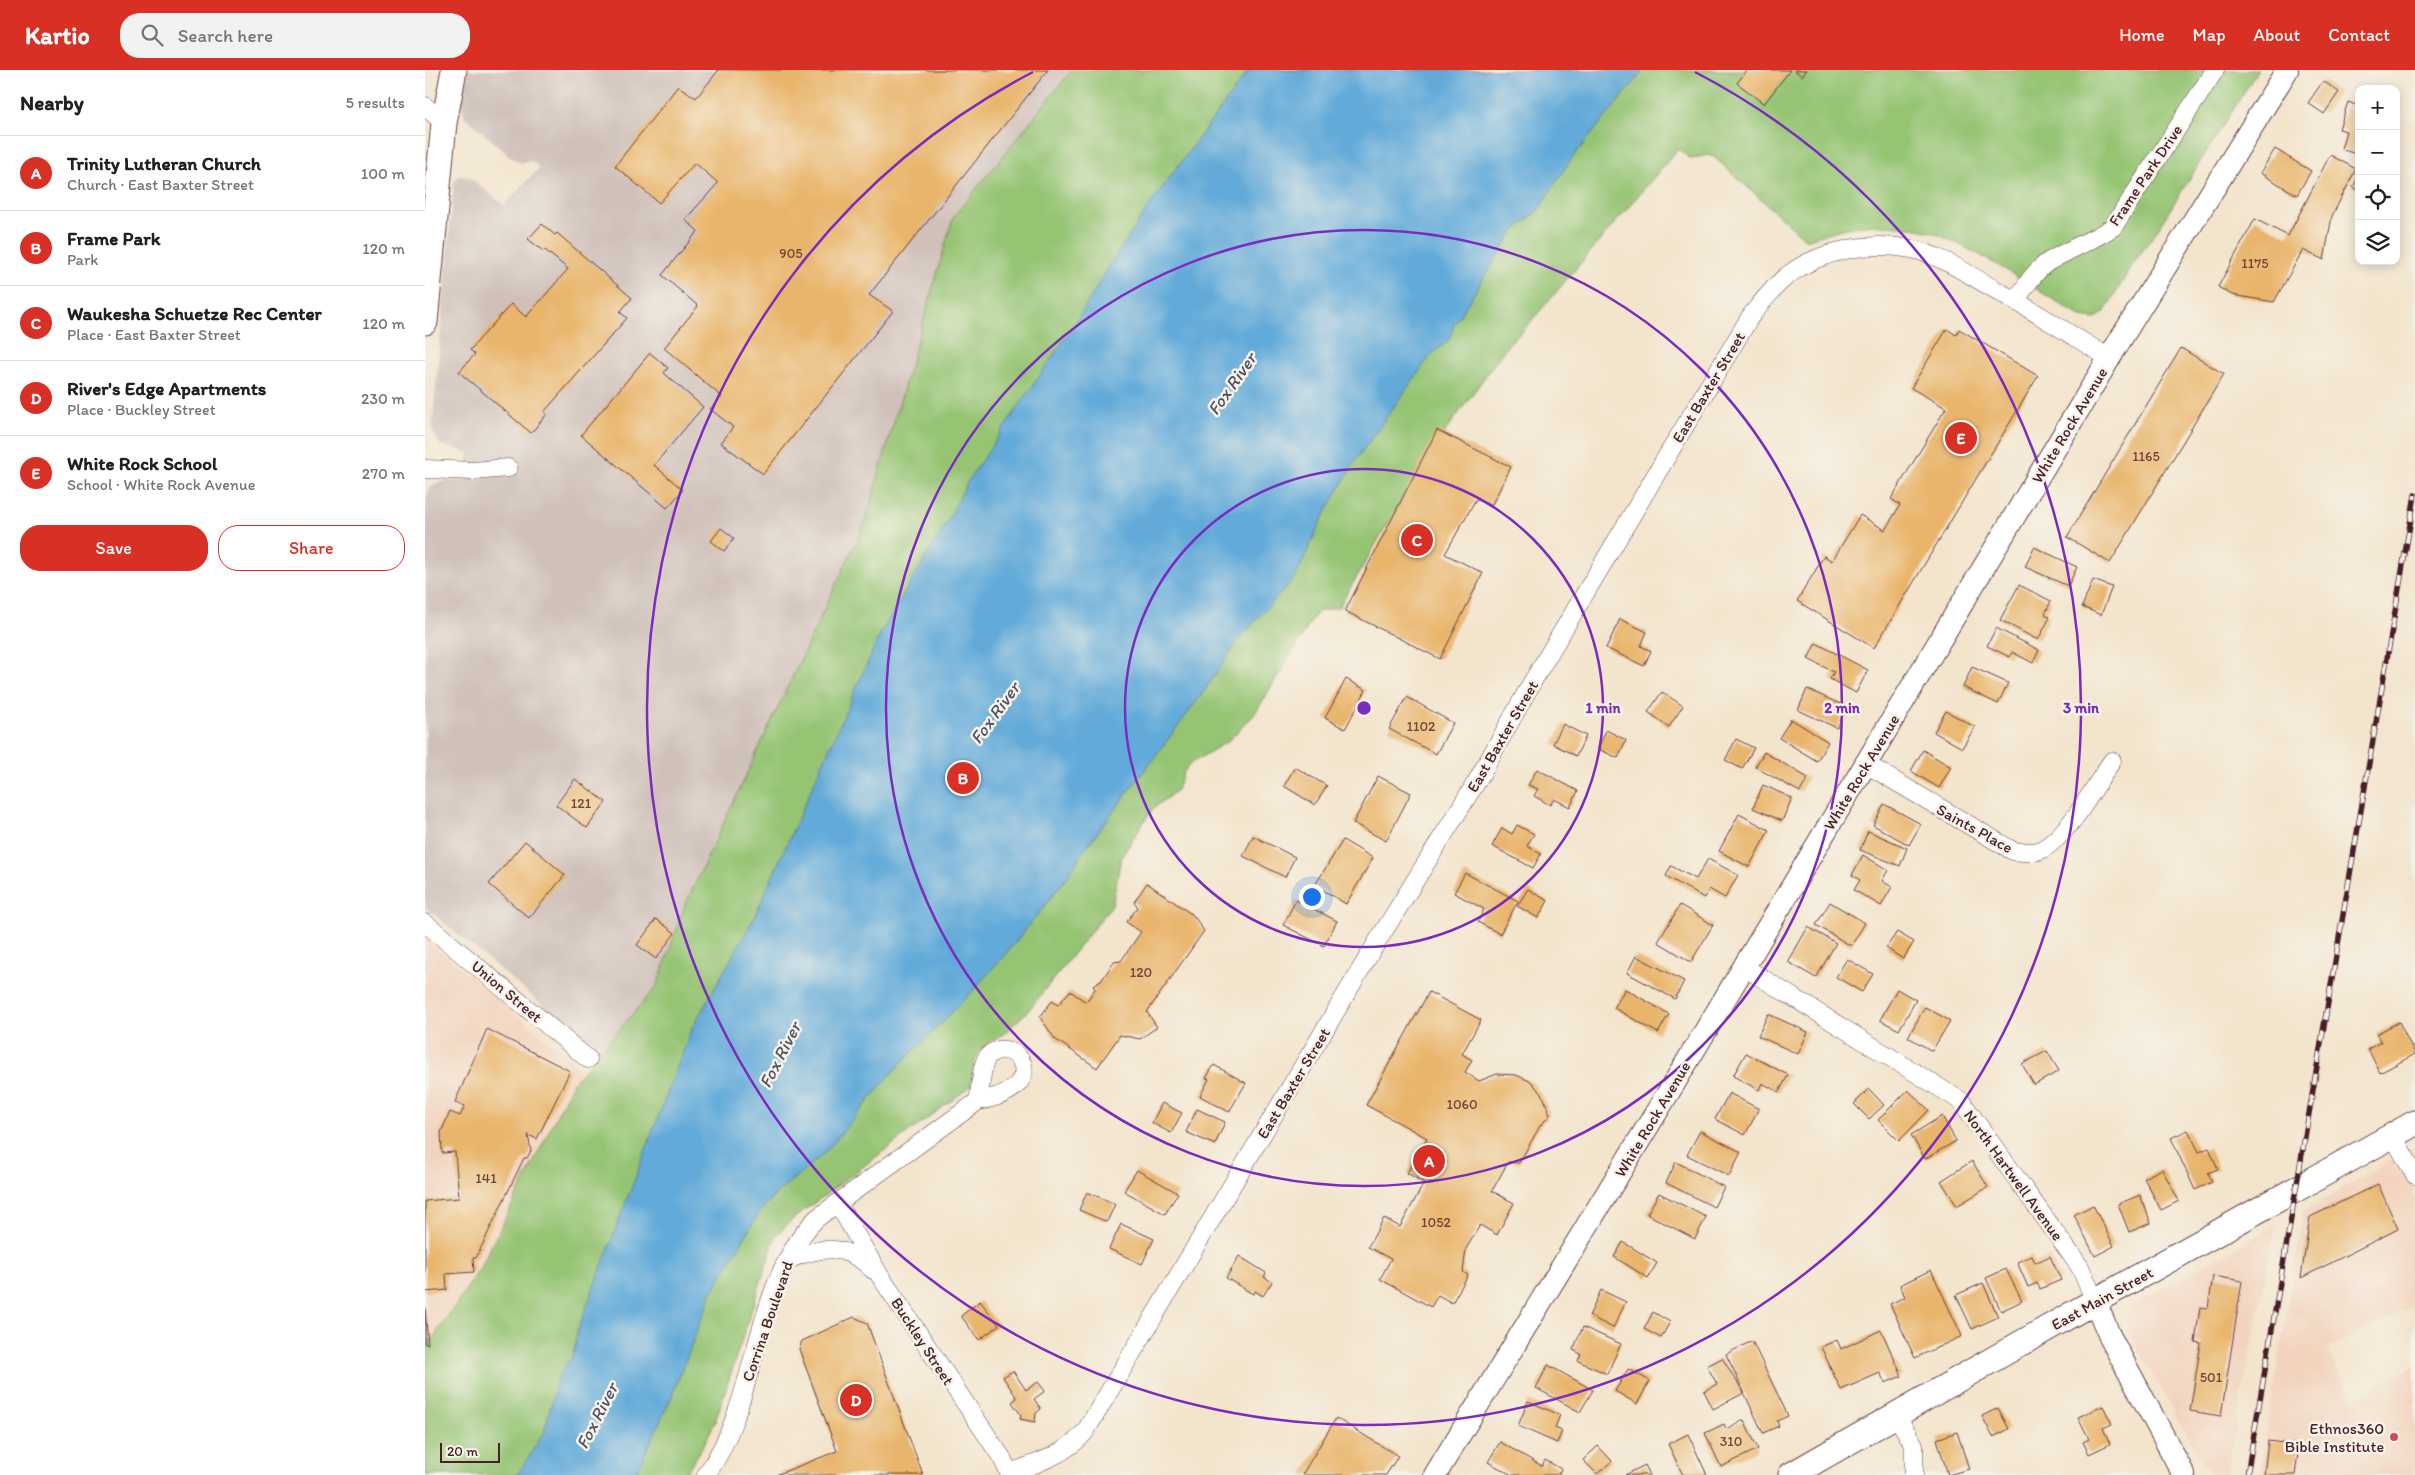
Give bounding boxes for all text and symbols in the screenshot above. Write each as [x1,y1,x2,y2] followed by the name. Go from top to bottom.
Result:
[120,13,470,58] search box
[25,21,90,50] text: Kartio
[138,21,166,49] icon: search
[178,24,273,47] text: Search here
[2119,24,2165,46] text: Home
[2193,24,2226,46] text: Map
[2254,24,2300,46] text: About
[2328,24,2390,46] text: Contact
[2355,85,2400,265] map controls
[2355,85,2400,130] button: +
[20,90,84,115] text: Nearby
[345,93,405,112] text: 5 results
[2104,121,2186,230] street label: Frame Park Drive
[2355,130,2400,175] button: −
[67,152,261,175] text: Trinity Lutheran Church
[31,164,41,183] text: A
[361,164,405,183] text: 100 m
[67,175,254,194] text: Church · East Baxter Street
[2355,175,2400,220] button: locate
[2355,220,2400,265] button: layers
[67,227,161,250] text: Frame Park
[31,239,41,258] text: B
[362,239,405,258] text: 120 m
[779,245,803,262] house number: 905
[67,250,98,269] text: Park
[2241,255,2269,272] house number: 1175
[67,302,322,325] text: Waukesha Schuetze Rec Center
[31,314,41,333] text: C
[362,314,405,333] text: 120 m
[67,325,241,344] text: Place · East Baxter Street
[1668,328,1749,446] street label: East Baxter Street
[1203,347,1262,419] water label: Fox River
[2027,364,2112,487] street label: White Rock Avenue
[67,377,266,400] text: River's Edge Apartments
[31,389,41,408] text: D
[361,389,405,408] text: 230 m
[67,400,216,419] text: Place · Buckley Street
[1945,419,1977,457] pin: E
[2132,448,2160,465] house number: 1165
[67,452,217,475] text: White Rock School
[32,464,40,483] text: E
[362,464,405,483] text: 270 m
[67,475,255,494] text: School · White Rock Avenue
[1401,521,1433,559] pin: C
[20,525,208,571] button: Save
[218,525,405,571] button: Share
[965,676,1026,748] water label: Fox River
[1463,677,1542,796] street label: East Baxter Street
[1355,699,1373,717] centre of rings
[1586,699,1621,717] text: 1 min
[1824,699,1861,717] text: 2 min
[2063,699,2100,717] text: 3 min
[1819,711,1904,834] street label: White Rock Avenue
[1407,718,1436,735] house number: 1102
[947,759,979,797] pin: B
[571,795,592,812] house number: 121
[1933,800,2016,857] street label: Saints Place
[1299,884,1325,910] your location
[467,956,546,1027] street label: Union Street
[1130,964,1152,981] house number: 120
[754,1017,807,1092] water label: Fox River
[1253,1024,1334,1142] street label: East Baxter Street
[1610,1058,1695,1181] street label: White Rock Avenue
[1446,1096,1478,1113] house number: 1060
[1960,1106,2068,1245] street label: North Hartwell Avenue
[1413,1142,1445,1180] pin: A
[475,1170,497,1187] house number: 141
[1421,1214,1452,1231] house number: 1052
[738,1258,797,1384] street label: Corrina Boulevard
[2048,1263,2156,1334] street label: East Main Street
[887,1294,958,1389] street label: Buckley Street
[2200,1369,2223,1386] house number: 501
[571,1378,624,1453] water label: Fox River
[840,1381,872,1419] pin: D
[2285,1419,2384,1456] place label: Ethnos360 Bible Institute
[2388,1431,2400,1443] marker: Ethnos360 Bible Institute
[1720,1433,1742,1450] house number: 310
[440,1440,500,1463] scale bar
[447,1443,478,1460] text: 20 m

